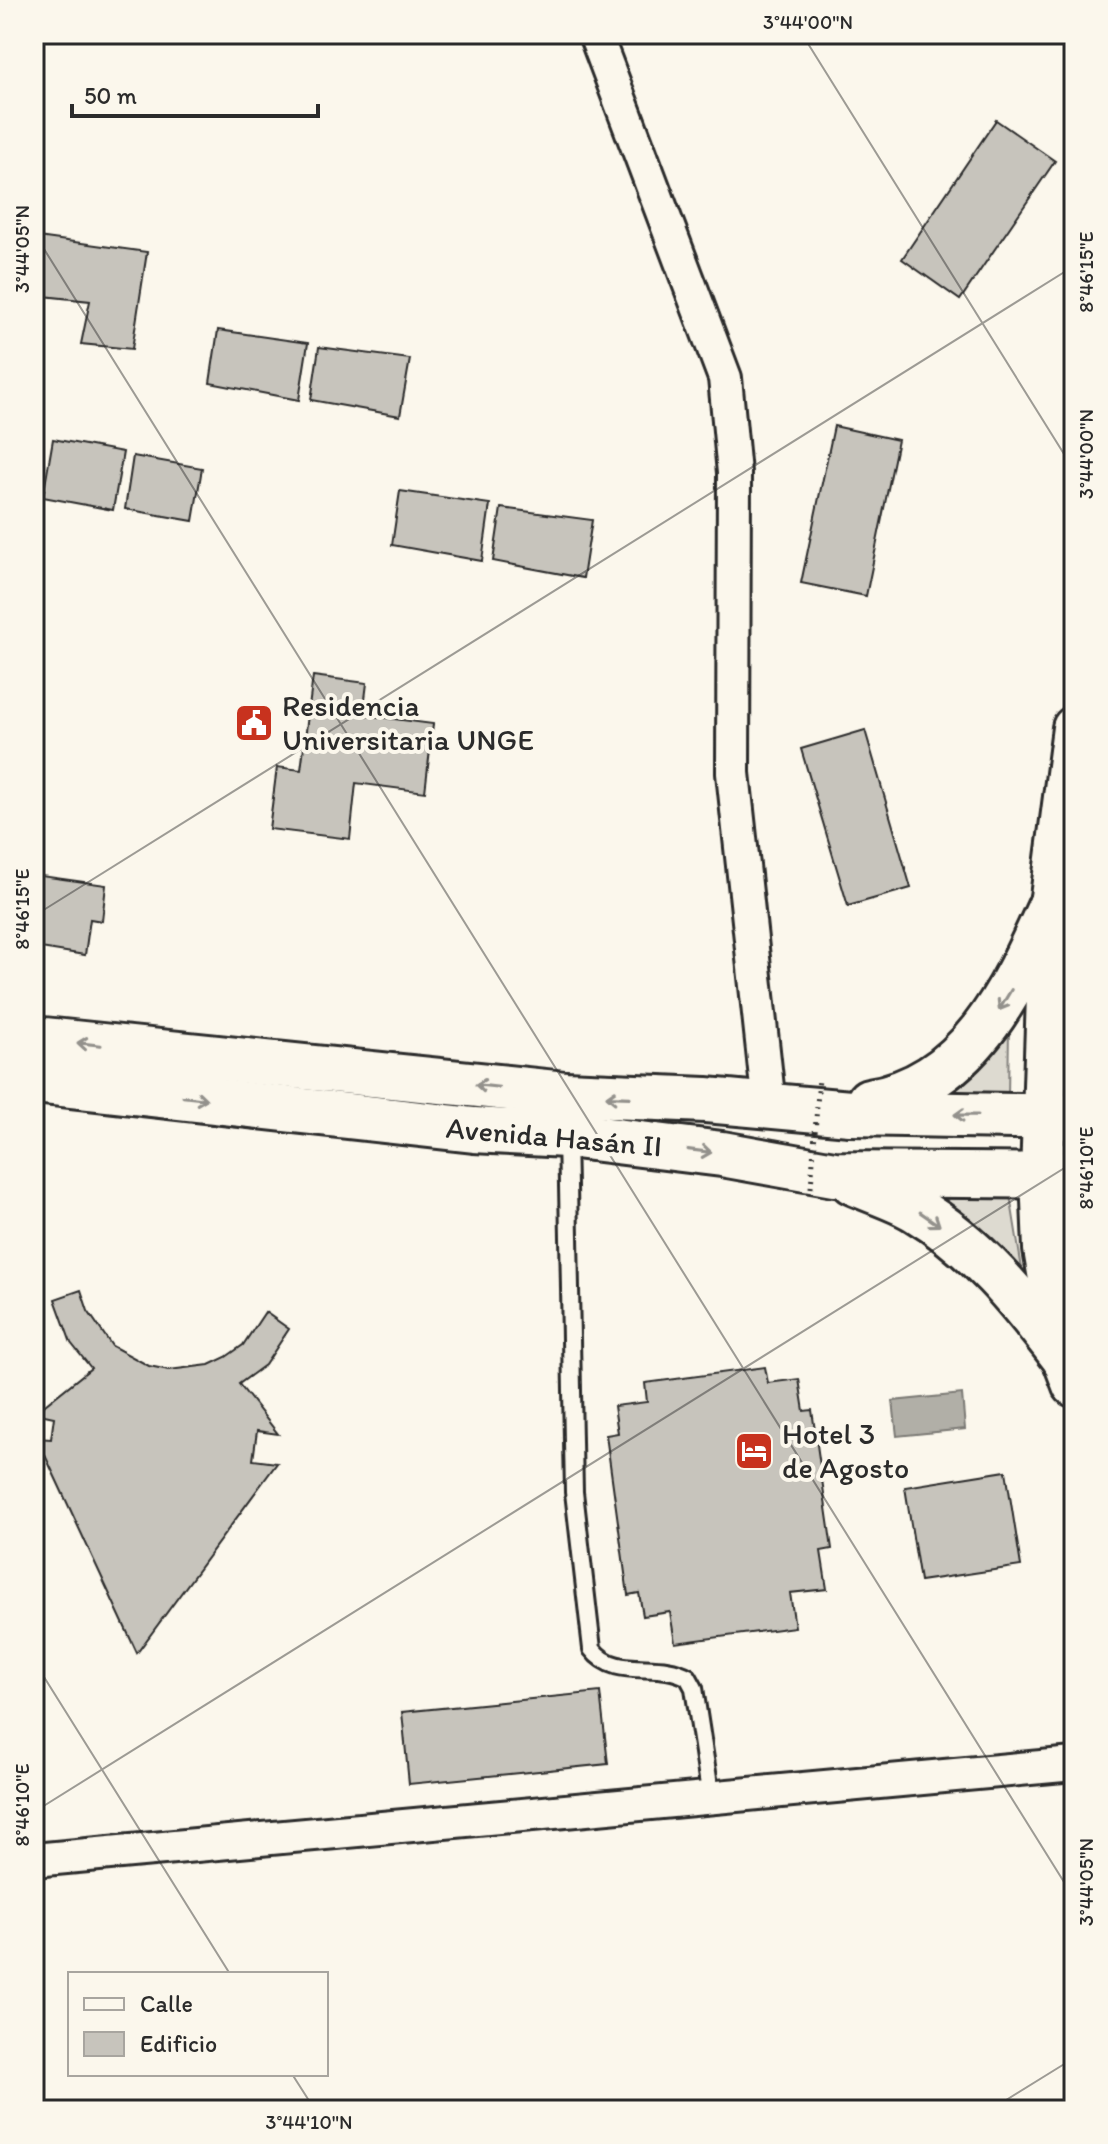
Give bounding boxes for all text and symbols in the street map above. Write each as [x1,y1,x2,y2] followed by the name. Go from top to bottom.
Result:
[763,10,853,34] text: 3°44'00"N
[72,68,318,118] scale bar
[84,81,137,110] text: 50 m
[10,205,34,293] text: 3°44'05"N
[1074,231,1098,313] text: 8°46'15"E
[1074,409,1098,499] text: 3°44'00"N
[282,687,534,758] place label: Residencia Universitaria UNGE
[233,702,275,744] public building icon: Residencia Universitaria UNGE
[10,868,34,950] text: 8°46'15"E
[996,988,1012,1011] one-way arrow
[76,1037,103,1052] one-way arrow
[474,1078,501,1093] one-way arrow
[605,1089,632,1104] one-way arrow
[181,1091,208,1106] one-way arrow
[953,1108,980,1123] one-way arrow
[445,1109,663,1164] street label: Avenida Hasán II
[1074,1126,1098,1210] text: 8°46'10"E
[687,1144,712,1159] one-way arrow
[918,1211,940,1227] one-way arrow
[782,1415,909,1486] place label: Hotel 3 de Agosto
[733,1430,775,1472] hotel icon: Hotel 3 de Agosto
[10,1763,34,1847] text: 8°46'10"E
[1074,1838,1098,1926] text: 3°44'05"N
[68,1972,328,2076] legend
[140,1989,193,2018] text: Calle
[140,2029,217,2058] text: Edificio
[266,2110,352,2134] text: 3°44'10"N

